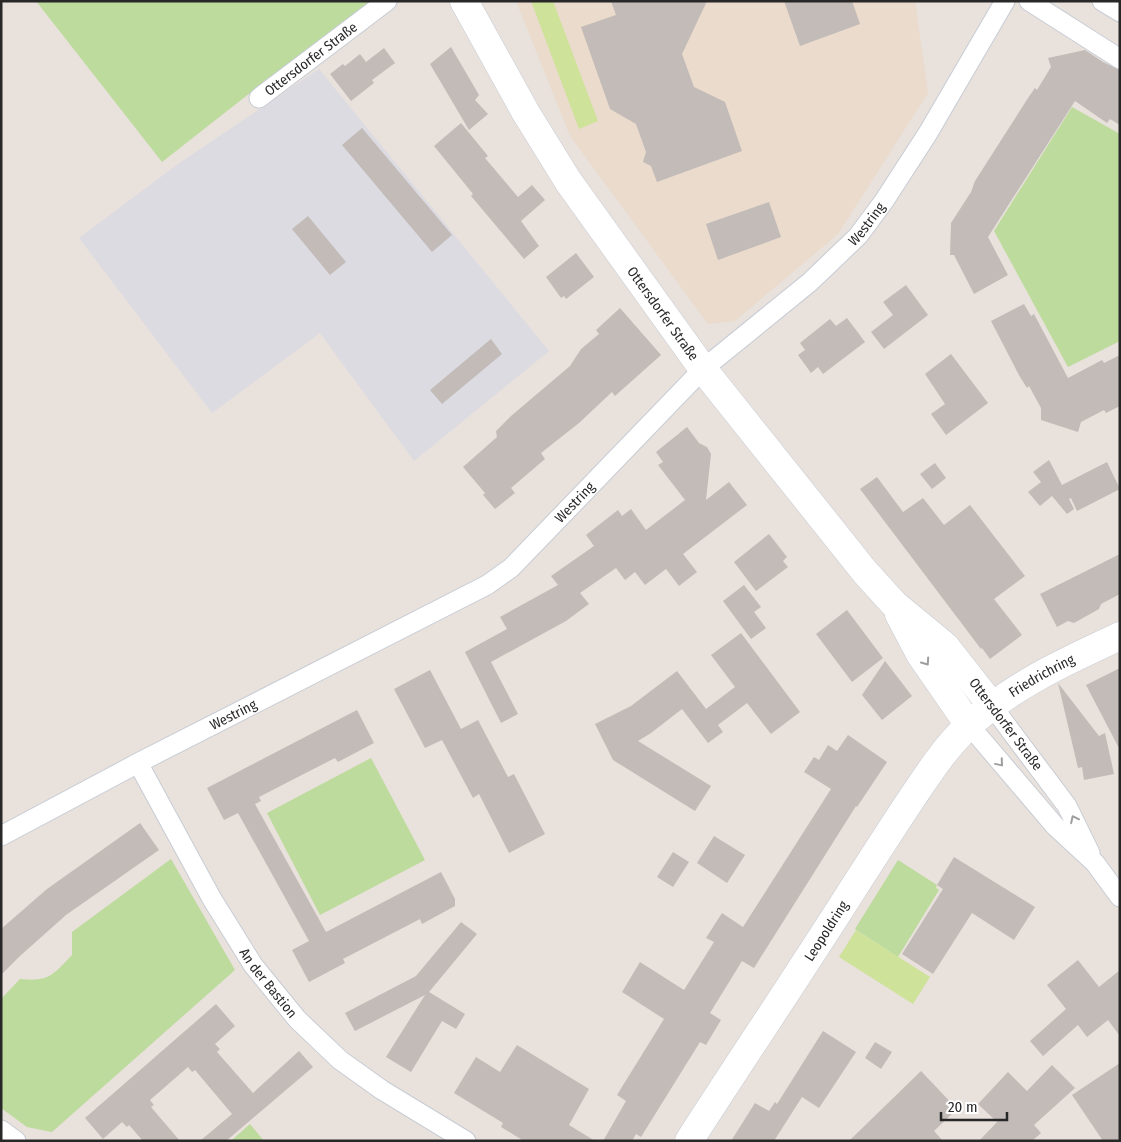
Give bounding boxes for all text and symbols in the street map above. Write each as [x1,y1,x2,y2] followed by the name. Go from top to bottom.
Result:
[261,19,361,100] street label: Ottersdorfer Straße
[845,199,889,250] street label: Westring
[623,263,702,364] street label: Ottersdorfer Straße
[551,478,599,526] street label: Westring
[1006,651,1078,701] street label: Friedrichring
[920,656,929,665] one-way arrow
[965,675,1046,774] street label: Ottersdorfer Straße
[207,696,260,734] street label: Westring
[994,757,1003,766] one-way arrow
[1069,815,1080,824] one-way arrow
[801,897,853,964] street label: Leopoldring
[236,945,301,1021] street label: An der Bastion
[941,1090,1007,1122] scale bar
[948,1098,978,1116] text: 20 m

